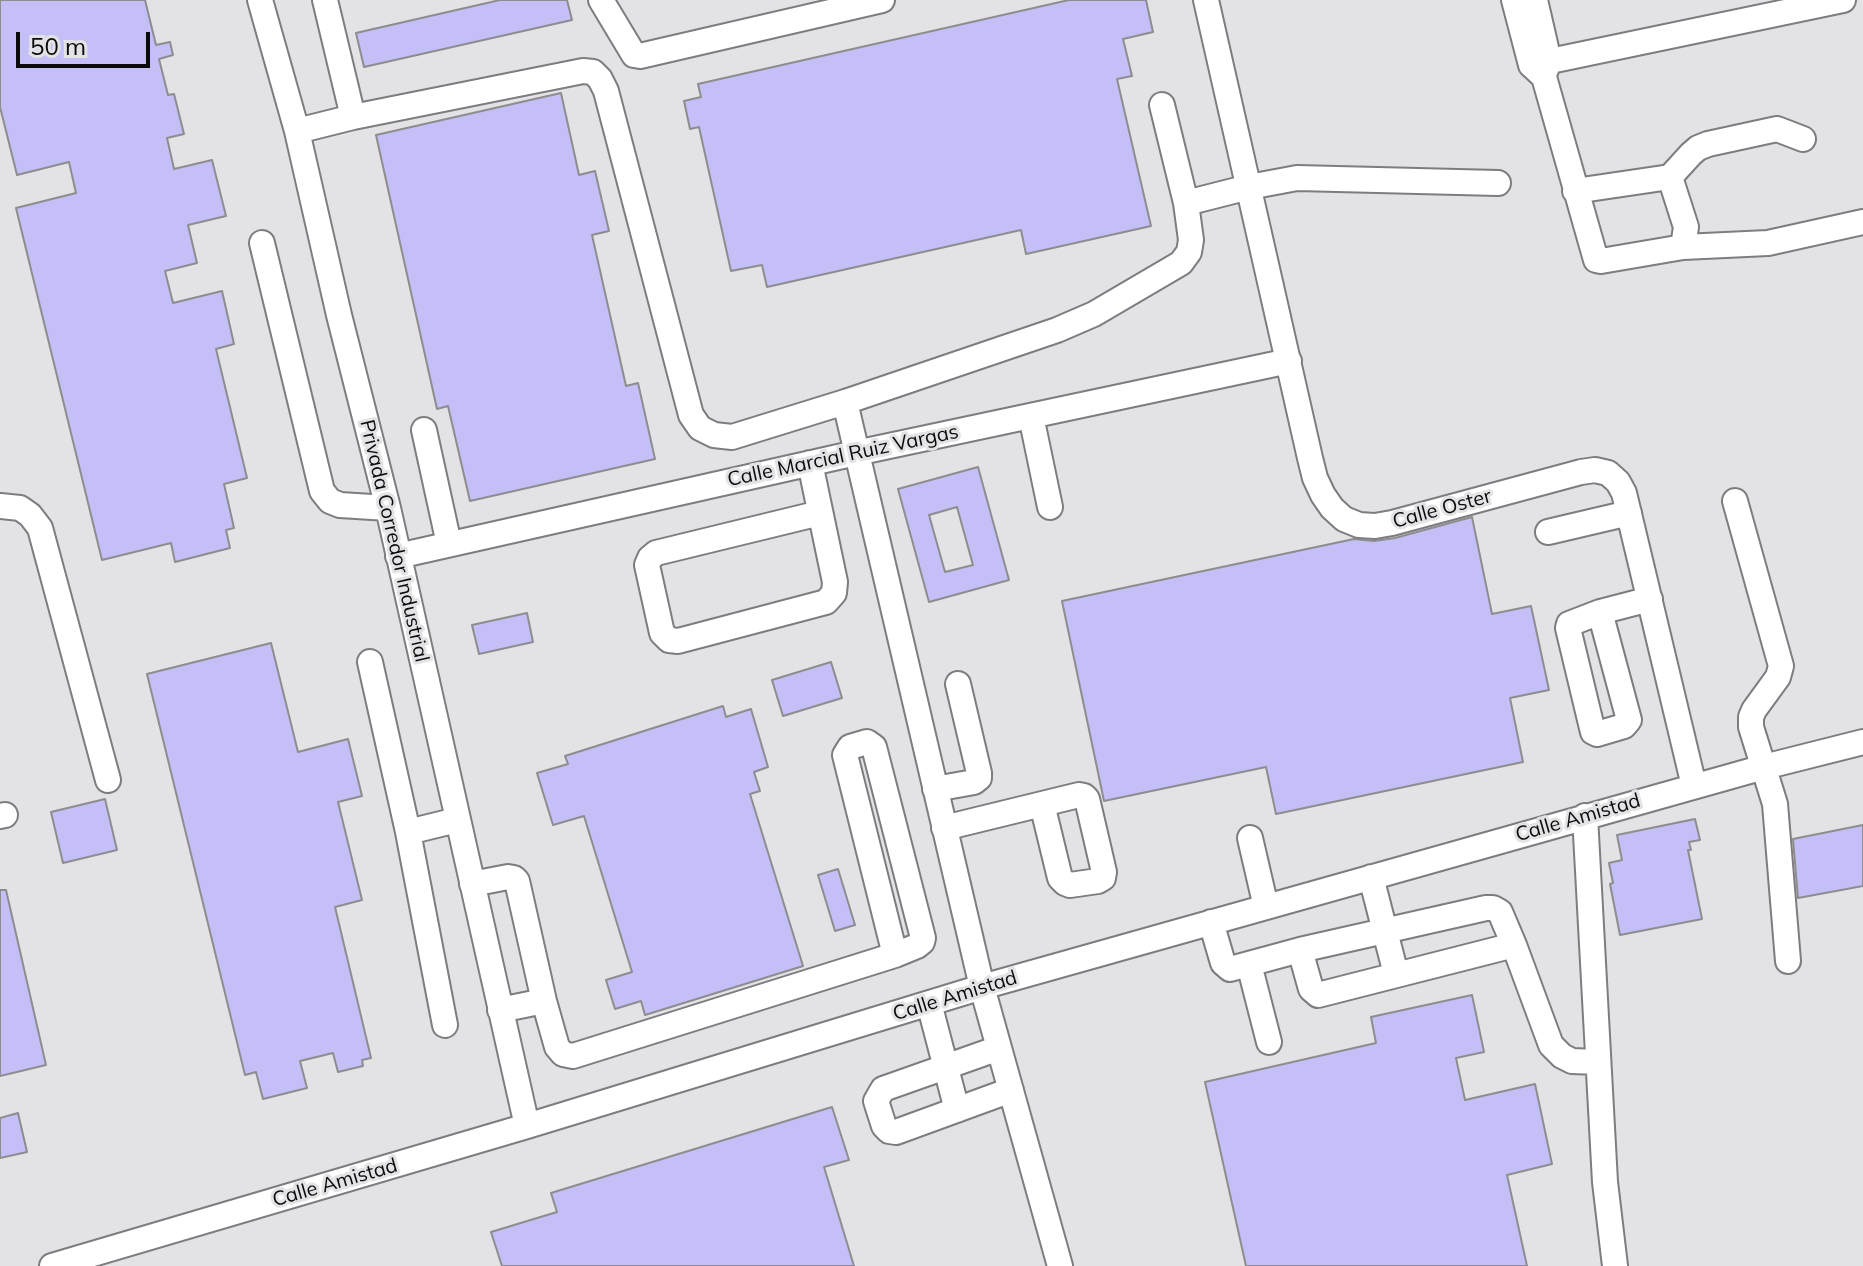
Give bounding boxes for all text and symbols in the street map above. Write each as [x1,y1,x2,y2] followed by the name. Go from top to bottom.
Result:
[20,16,154,66] scale bar
[30,31,86,61] text: 50 m
[354,417,434,665] street label: Privada Corredor Industrial
[725,420,961,492] street label: Calle Marcial Ruiz Vargas
[1390,484,1494,534] street label: Calle Oster
[1513,789,1643,847] street label: Calle Amistad
[890,966,1020,1026] street label: Calle Amistad
[270,1154,400,1212] street label: Calle Amistad

